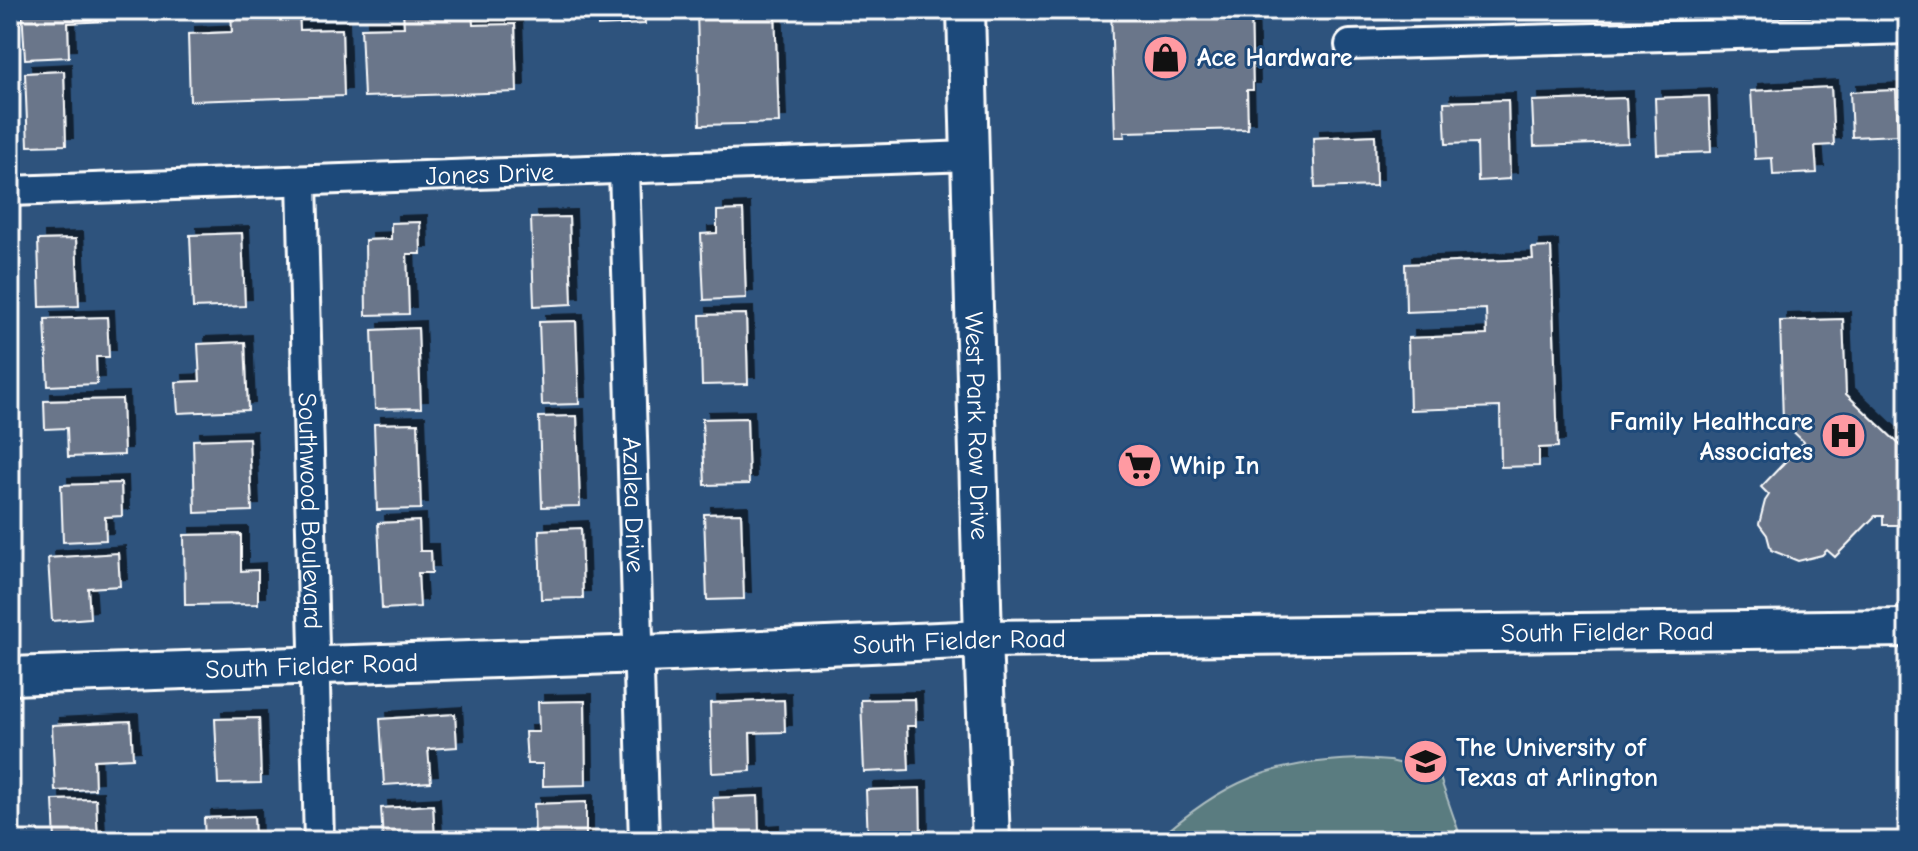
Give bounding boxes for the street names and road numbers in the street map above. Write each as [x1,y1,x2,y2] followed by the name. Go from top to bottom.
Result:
[425,157,555,192] street label: Jones Drive
[958,311,994,540] street label: West Park Row Drive
[291,392,328,630] street label: Southwood Boulevard
[616,436,650,573] street label: Azalea Drive
[1501,616,1714,649] street label: South Fielder Road
[852,624,1066,661] street label: South Fielder Road
[205,648,419,685] street label: South Fielder Road

